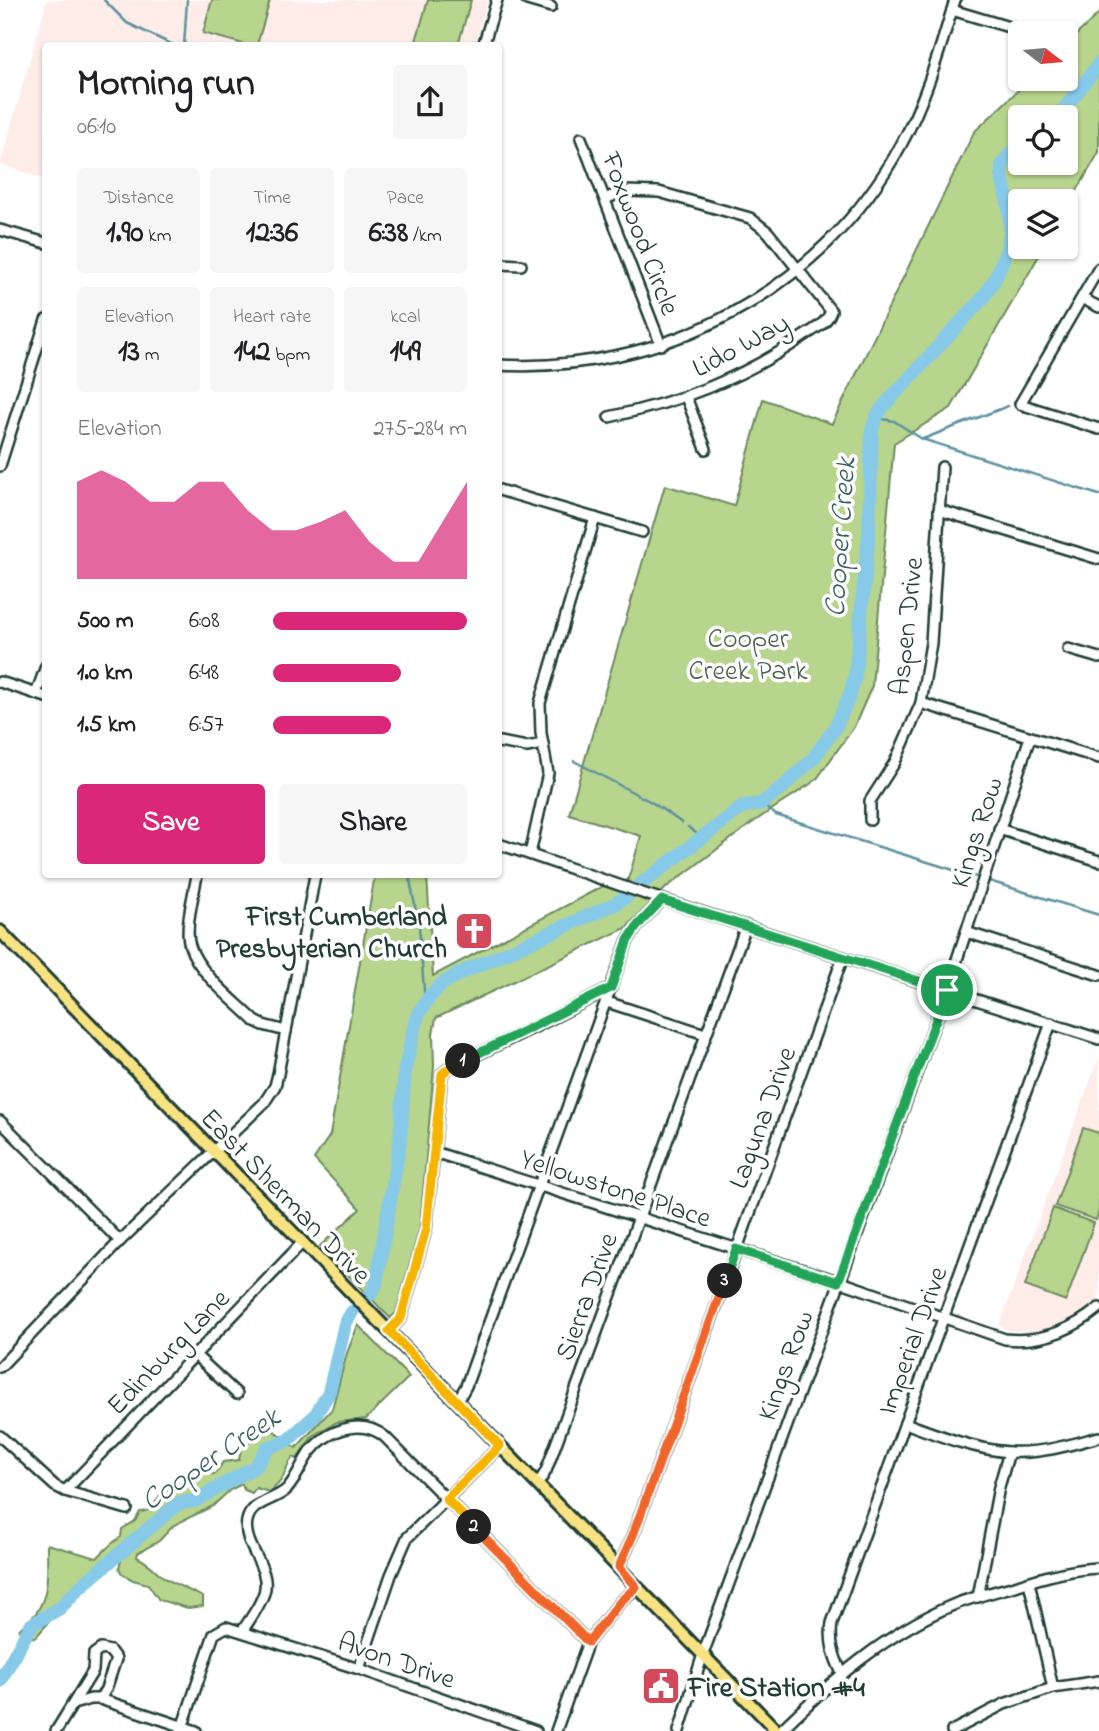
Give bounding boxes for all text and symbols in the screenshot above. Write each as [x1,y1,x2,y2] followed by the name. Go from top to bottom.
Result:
[1008,21,1078,91] north arrow
[1008,21,1078,259] map controls
[77,57,255,113] text: Morning run
[393,65,467,139] button: share
[1008,105,1078,175] button: locate
[77,111,116,144] text: 06:10
[589,146,689,322] street label: Foxwood Circle
[104,185,174,212] text: Distance
[253,185,291,212] text: Time
[387,185,424,212] text: Pace
[1008,189,1078,259] button: layers
[106,212,144,256] text: 1.90
[246,212,298,256] text: 12:36
[369,212,408,256] text: 6:38
[144,223,171,250] text: km
[408,223,442,250] text: /km
[104,304,174,331] text: Elevation
[233,304,311,331] text: Heart rate
[390,304,420,331] text: kcal
[686,304,798,390] street label: Lido Way
[118,331,140,375] text: 13
[234,331,270,375] text: 142
[390,331,421,375] text: 149
[140,342,159,369] text: m
[270,342,310,369] text: bpm
[77,413,162,446] text: Elevation
[373,413,467,446] text: 275–284 m
[814,454,870,619] water label: Cooper Creek
[881,555,936,697] street label: Aspen Drive
[77,605,134,638] text: 500 m
[189,605,220,638] text: 6:08
[688,620,808,693] park label: Cooper Creek Park
[77,657,133,690] text: 1.0 km
[189,657,219,690] text: 6:48
[77,709,136,742] text: 1.5 km
[189,709,224,742] text: 6:57
[941,772,1016,894] street label: Kings Row
[77,784,265,864] button: Save
[279,784,467,864] button: Share
[216,898,447,971] place label: First Cumberland Presbyterian Church
[453,910,495,952] church icon: First Cumberland Presbyterian Church
[917,960,977,1020] pin
[928,971,966,1009] icon: arrive
[720,1041,809,1195] street label: Laguna Drive
[446,1044,480,1078] pin: 1
[459,1047,466,1074] text: 1
[189,1100,380,1295] street label: East Sherman Drive
[514,1140,716,1241] street label: Yellowstone Place
[546,1227,631,1367] street label: Sierra Drive
[869,1261,960,1421] street label: Imperial Drive
[708,1264,742,1298] pin: 3
[721,1267,728,1294] text: 3
[98,1280,241,1426] street label: Edinburg Lane
[748,1305,826,1427] street label: Kings Row
[133,1396,292,1523] water label: Cooper Creek
[456,1510,491,1544] pin: 2
[469,1513,478,1540] text: 2
[332,1623,461,1702] street label: Avon Drive
[640,1665,682,1707] public building icon: Fire Station #4
[686,1669,865,1710] place label: Fire Station #4

